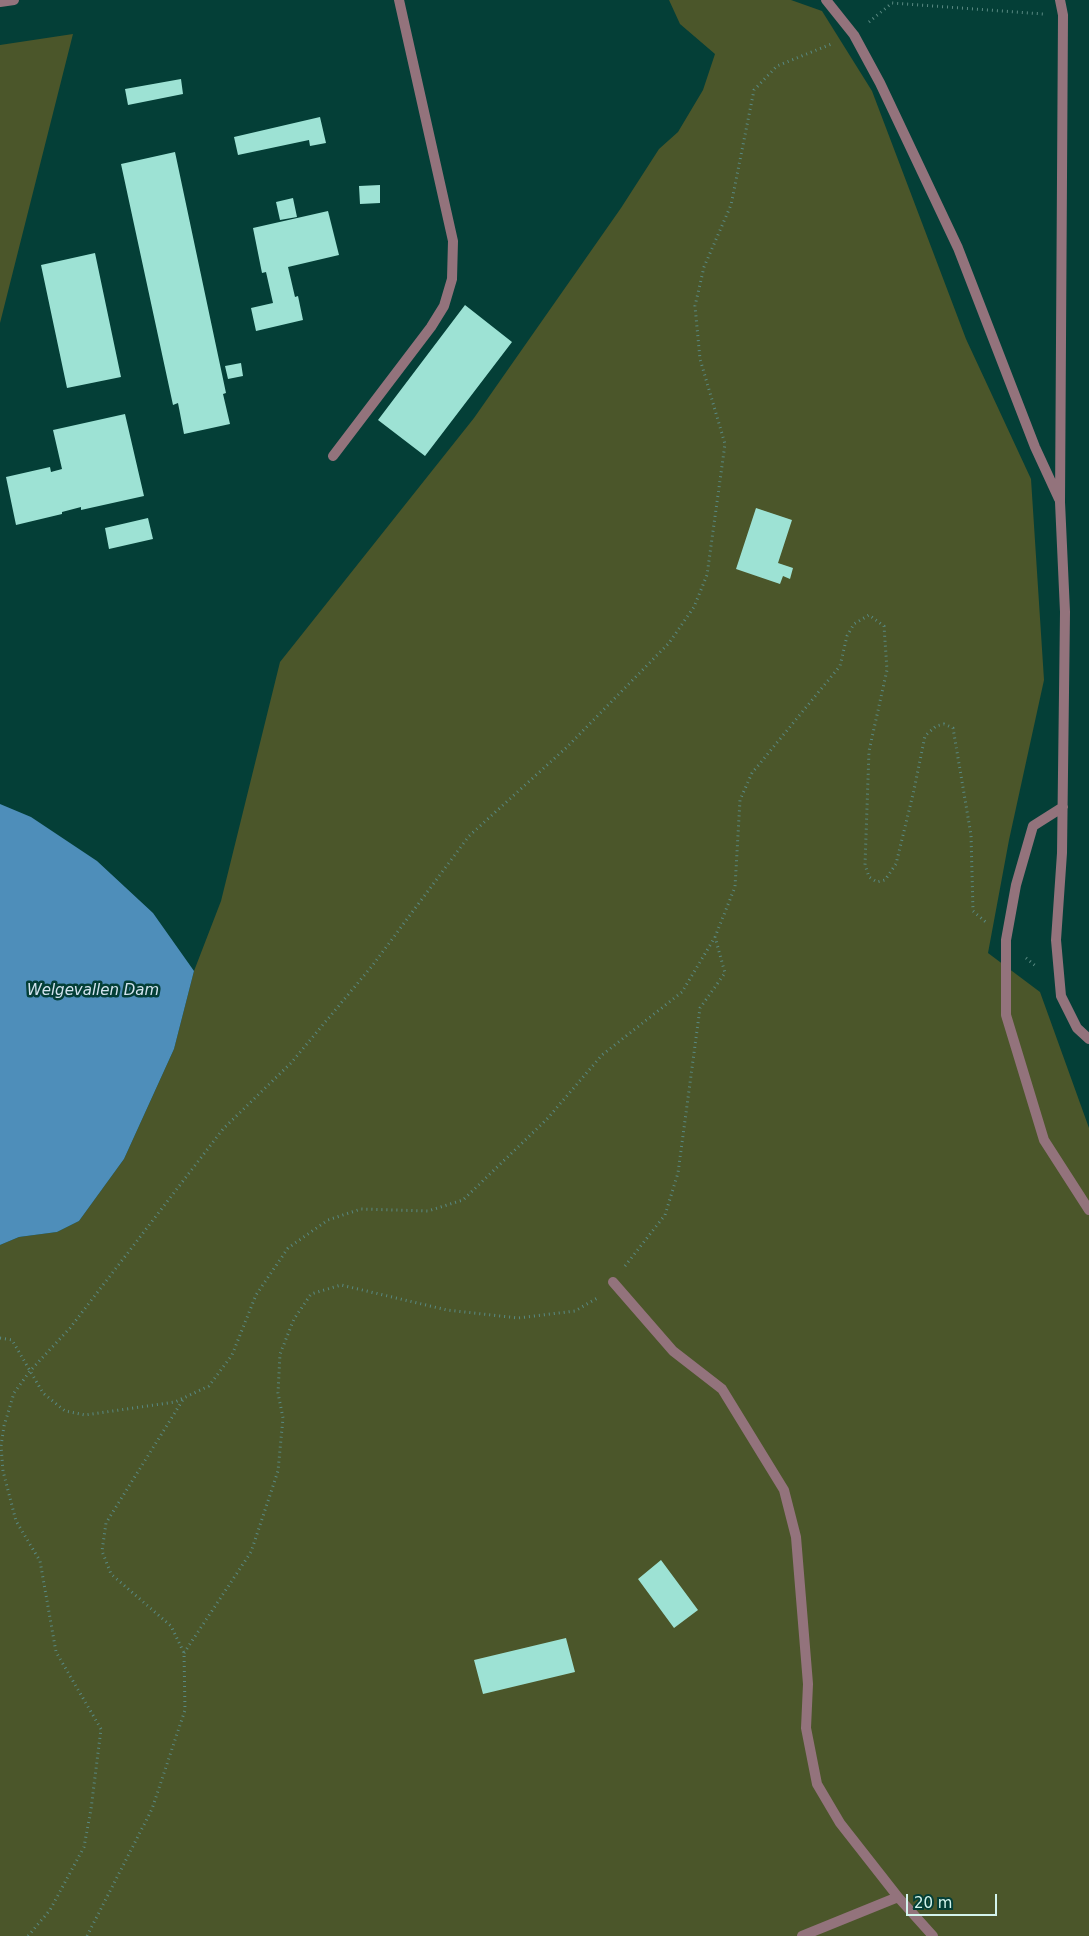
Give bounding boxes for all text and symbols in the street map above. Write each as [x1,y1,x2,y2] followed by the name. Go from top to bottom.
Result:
[27,982,159,1000] water label: Welgevallen Dam
[909,1884,1000,1916] scale bar
[914,1894,952,1912] text: 20 m

